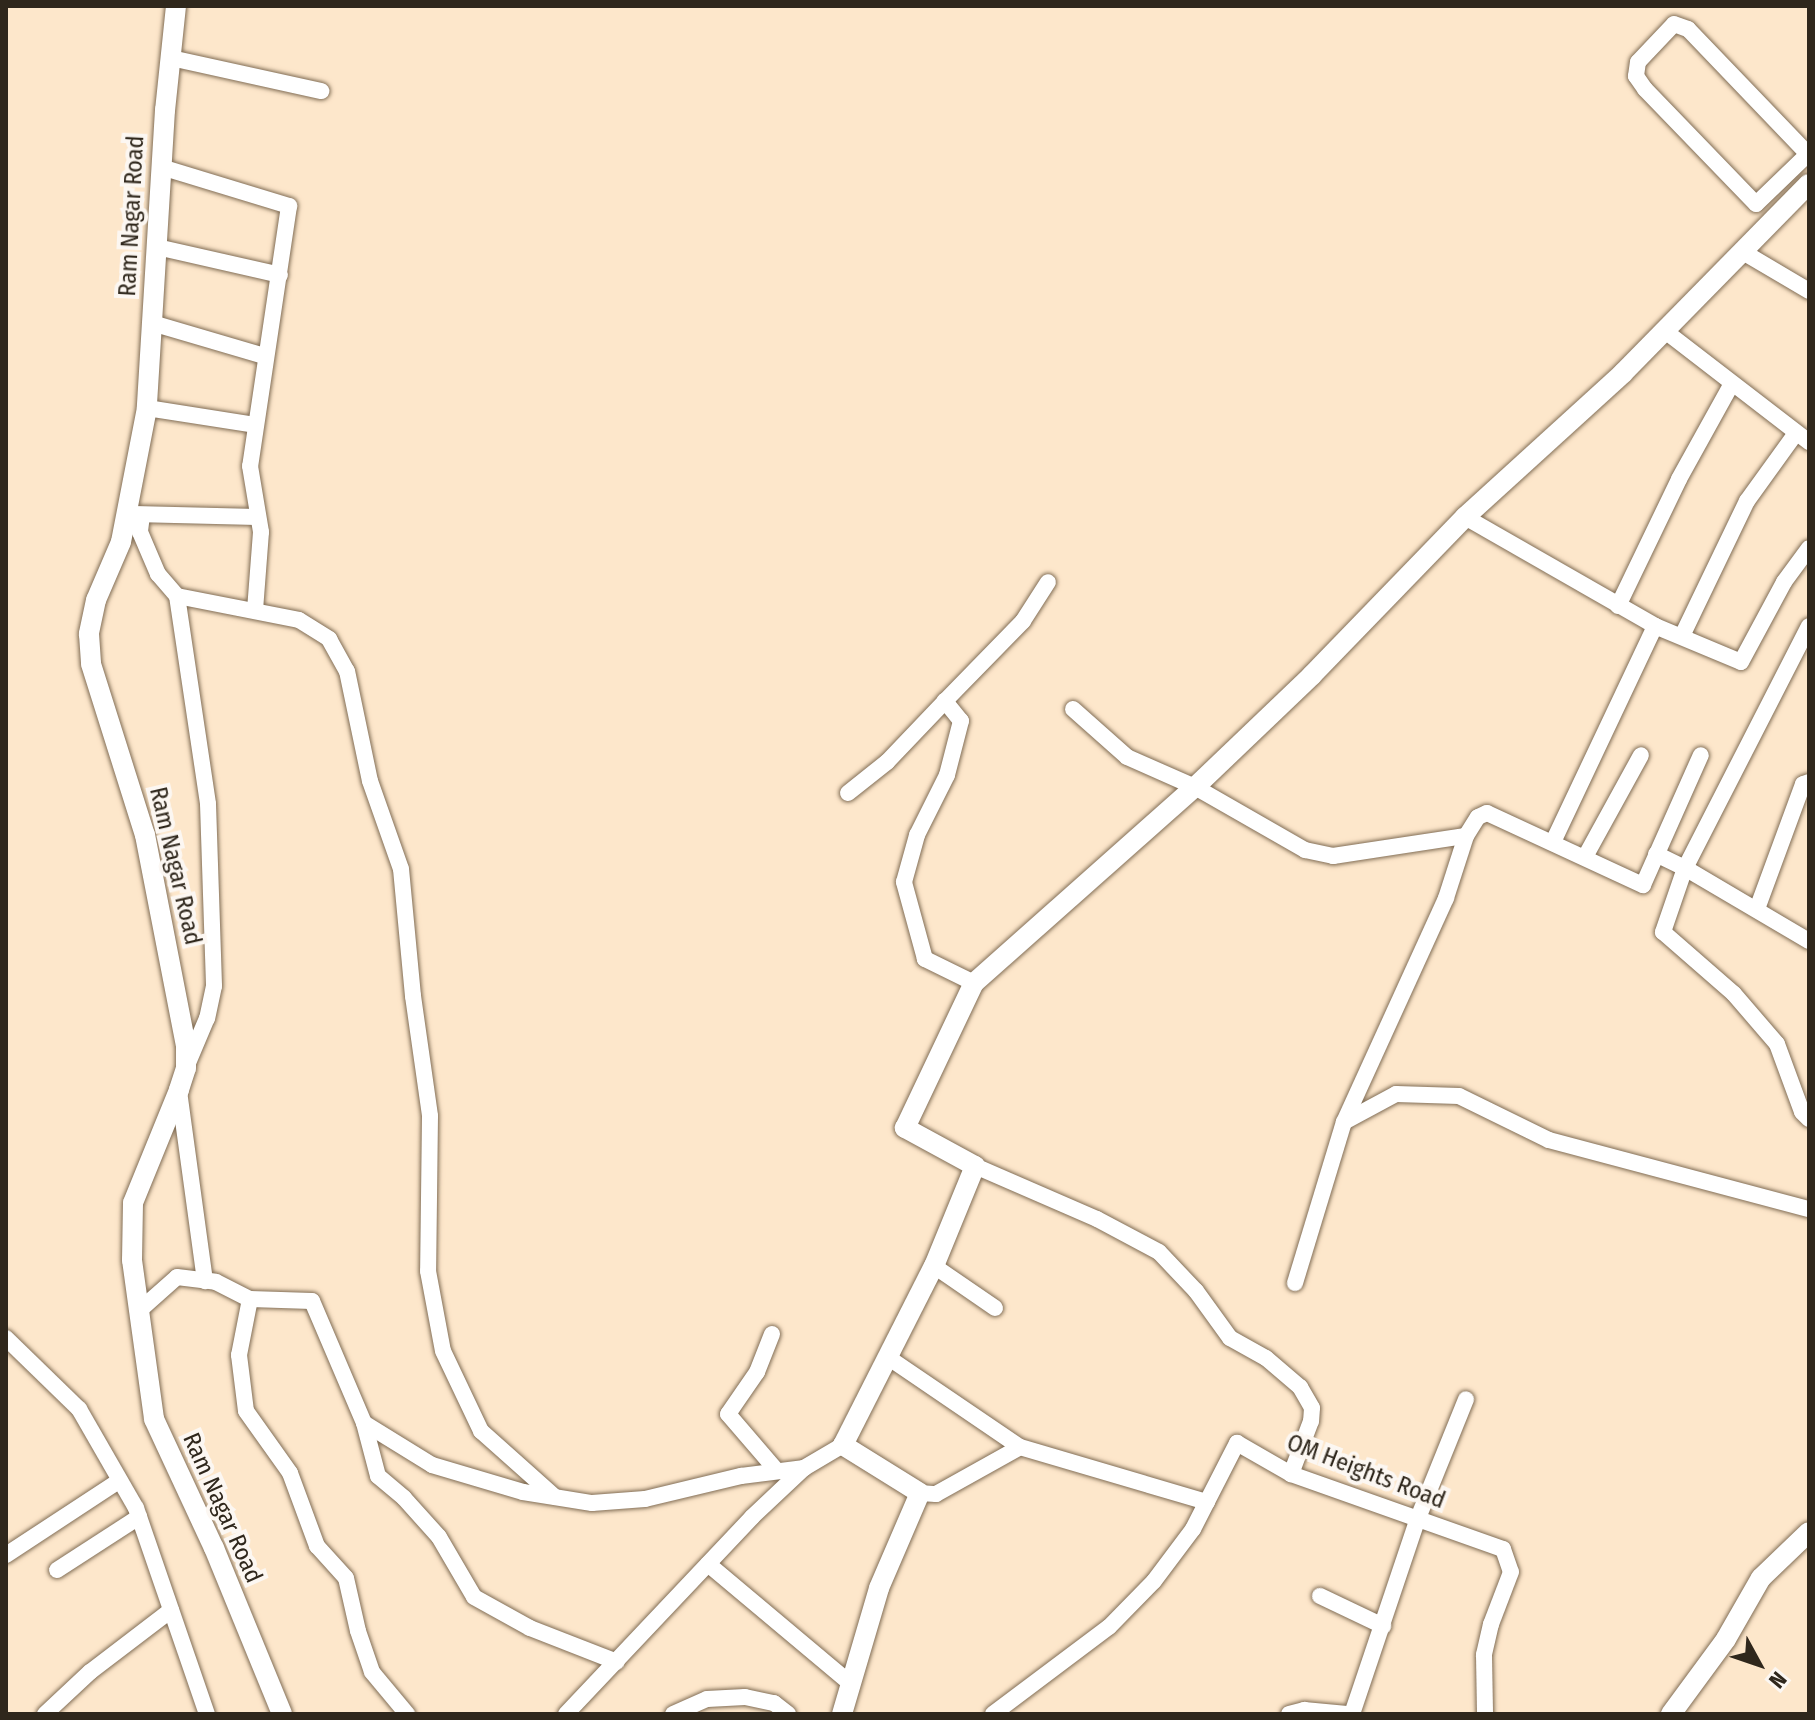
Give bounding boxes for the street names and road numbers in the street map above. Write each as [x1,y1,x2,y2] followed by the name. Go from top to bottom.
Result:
[113,135,151,297] street label: Ram Nagar Road
[143,784,207,948] street label: Ram Nagar Road
[176,1429,268,1587] street label: Ram Nagar Road
[1283,1429,1449,1515] street label: OM Heights Road

